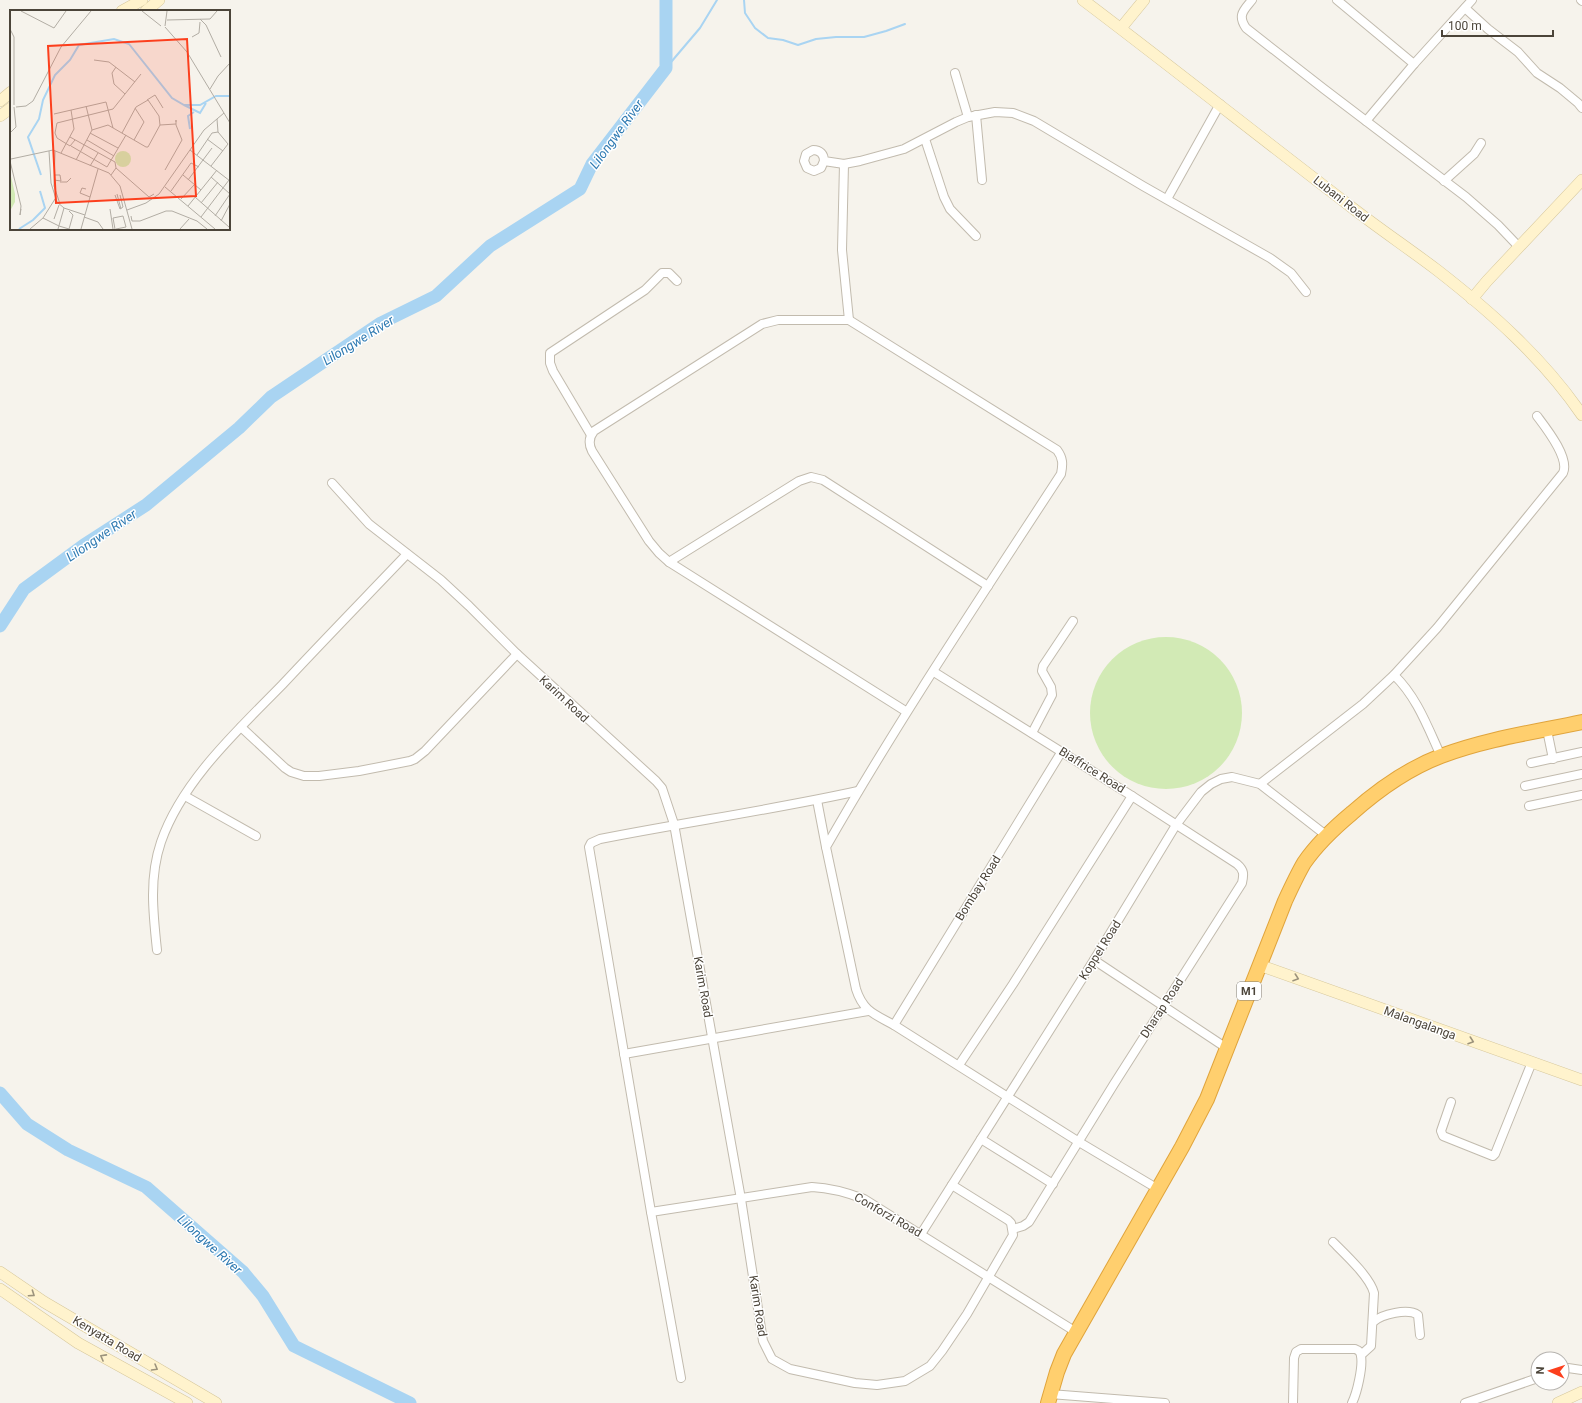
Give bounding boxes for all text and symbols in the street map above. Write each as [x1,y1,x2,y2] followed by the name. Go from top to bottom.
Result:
[10,10,230,230] inset map
[1442,12,1553,38] scale bar
[1448,19,1482,33] text: 100 m
[586,96,647,172] water label: Lilongwe River
[1311,173,1371,225] street label: Lubani Road
[320,312,397,368] water label: Lilongwe River
[63,506,140,564] water label: Lilongwe River
[537,673,591,725] street label: Karim Road
[1056,744,1128,796] street label: Biaffrice Road
[952,853,1004,923] street label: Bombay Road
[1076,918,1124,982] street label: Koppel Road
[691,955,715,1019] street label: Karim Road
[1292,973,1299,982] one-way arrow
[1137,975,1187,1041] street label: Dharap Road
[1237,982,1261,1000] road number: M1
[1382,1003,1458,1043] street label: Malangalanga
[1467,1036,1474,1044] one-way arrow
[852,1190,924,1240] street label: Conforzi Road
[174,1212,245,1278] water label: Lilongwe River
[746,1274,770,1338] street label: Karim Road
[28,1289,35,1297] one-way arrow
[70,1313,144,1365] street label: Kenyatta Road
[1530,1351,1570,1391] north arrow
[100,1355,107,1362] one-way arrow
[151,1364,158,1371] one-way arrow
[1534,1366,1547,1375] text: N

